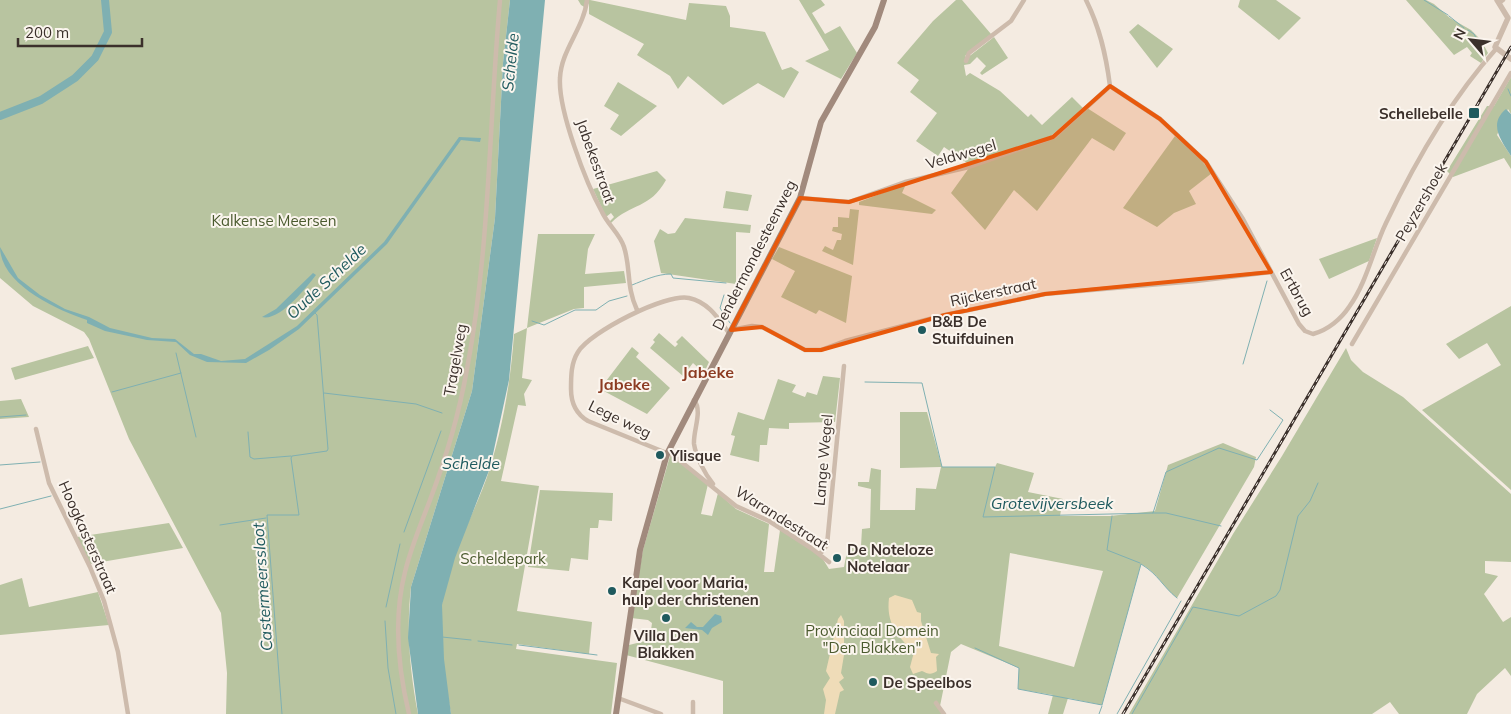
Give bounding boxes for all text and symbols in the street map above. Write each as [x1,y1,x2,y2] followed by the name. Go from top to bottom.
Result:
[18,15,141,47] scale bar
[1446,15,1496,65] north arrow
[25,23,69,42] text: 200 m
[1449,25,1470,43] text: N
[497,32,523,92] water label: Schelde
[1379,104,1463,123] place label: Schellebelle
[1467,106,1481,120] marker: Schellebelle
[572,116,620,206] street label: Jabekestraat
[924,135,998,173] street label: Veldwegel
[1391,159,1451,245] street label: Peyzershoek
[708,177,800,333] street label: Dendermondesteenweg
[211,211,337,230] park label: Kalkense Meersen
[282,239,370,323] water label: Oude Schelde
[1276,265,1318,319] street label: Ertbrug
[948,274,1038,310] street label: Rijckerstraat
[932,312,1014,348] place label: B&B De Stuifduinen
[439,322,471,398] street label: Tragelweg
[916,324,928,336] marker: B&B De Stuifduinen
[682,362,734,382] district label: Jabeke
[598,374,650,394] district label: Jabeke
[585,396,655,442] street label: Lege weg
[810,413,836,507] street label: Lange Wegel
[669,446,721,465] place label: Ylisque
[654,449,666,461] marker: Ylisque
[442,453,500,473] water label: Schelde
[55,478,121,596] street label: Hoogkasterstraat
[732,482,832,554] street label: Warandestraat
[991,493,1114,513] water label: Grotevijversbeek
[248,522,276,652] water label: Castermeerssloot
[847,540,933,576] place label: De Noteloze Notelaar
[460,549,546,568] park label: Scheldepark
[831,552,843,564] marker: De Noteloze Notelaar
[622,573,759,609] place label: Kapel voor Maria, hulp der christenen
[606,585,618,597] marker: Kapel voor Maria, hulp der christenen
[660,612,672,624] marker: Villa Den Blakken
[805,621,939,657] park label: Provinciaal Domein "Den Blakken"
[633,626,698,662] place label: Villa Den Blakken
[883,673,972,692] place label: De Speelbos
[867,676,879,688] marker: De Speelbos

